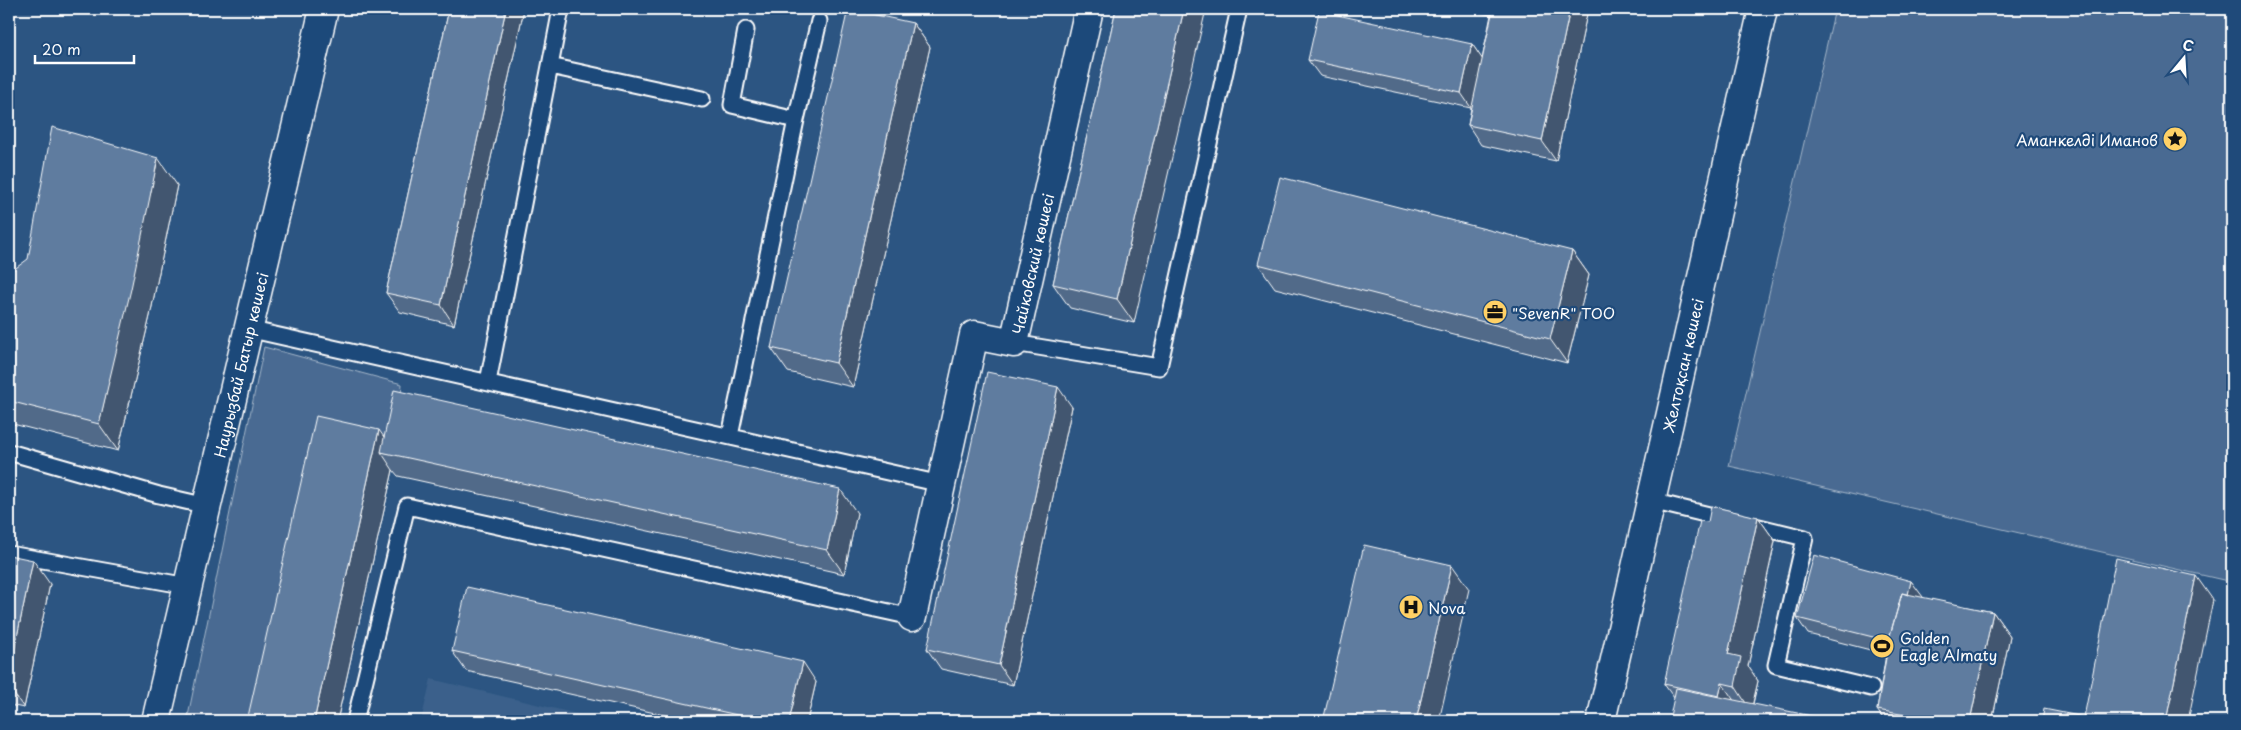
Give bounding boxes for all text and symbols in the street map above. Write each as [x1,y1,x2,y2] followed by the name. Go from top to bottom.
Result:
[35,32,134,64] scale bar
[2158,32,2208,82] north arrow
[2180,34,2196,57] text: С
[42,37,81,60] text: 20 m
[2162,126,2188,152] place icon: Аманкелді Иманов
[2016,128,2158,151] place label: Аманкелді Иманов
[1005,191,1059,336] street label: Чайковский көшесі
[207,270,273,460] street label: Наурызбай Батыр көшесі
[1656,296,1708,434] street label: Желтоқсан көшесі
[1482,299,1508,325] office icon: "SevenR" ТОО
[1512,301,1615,324] place label: "SevenR" ТОО
[1398,594,1424,620] hospital icon: Nova
[1428,596,1466,619] place label: Nova
[1900,626,1997,666] place label: Golden Eagle Almaty
[1869,633,1895,659] sports icon: Golden Eagle Almaty

